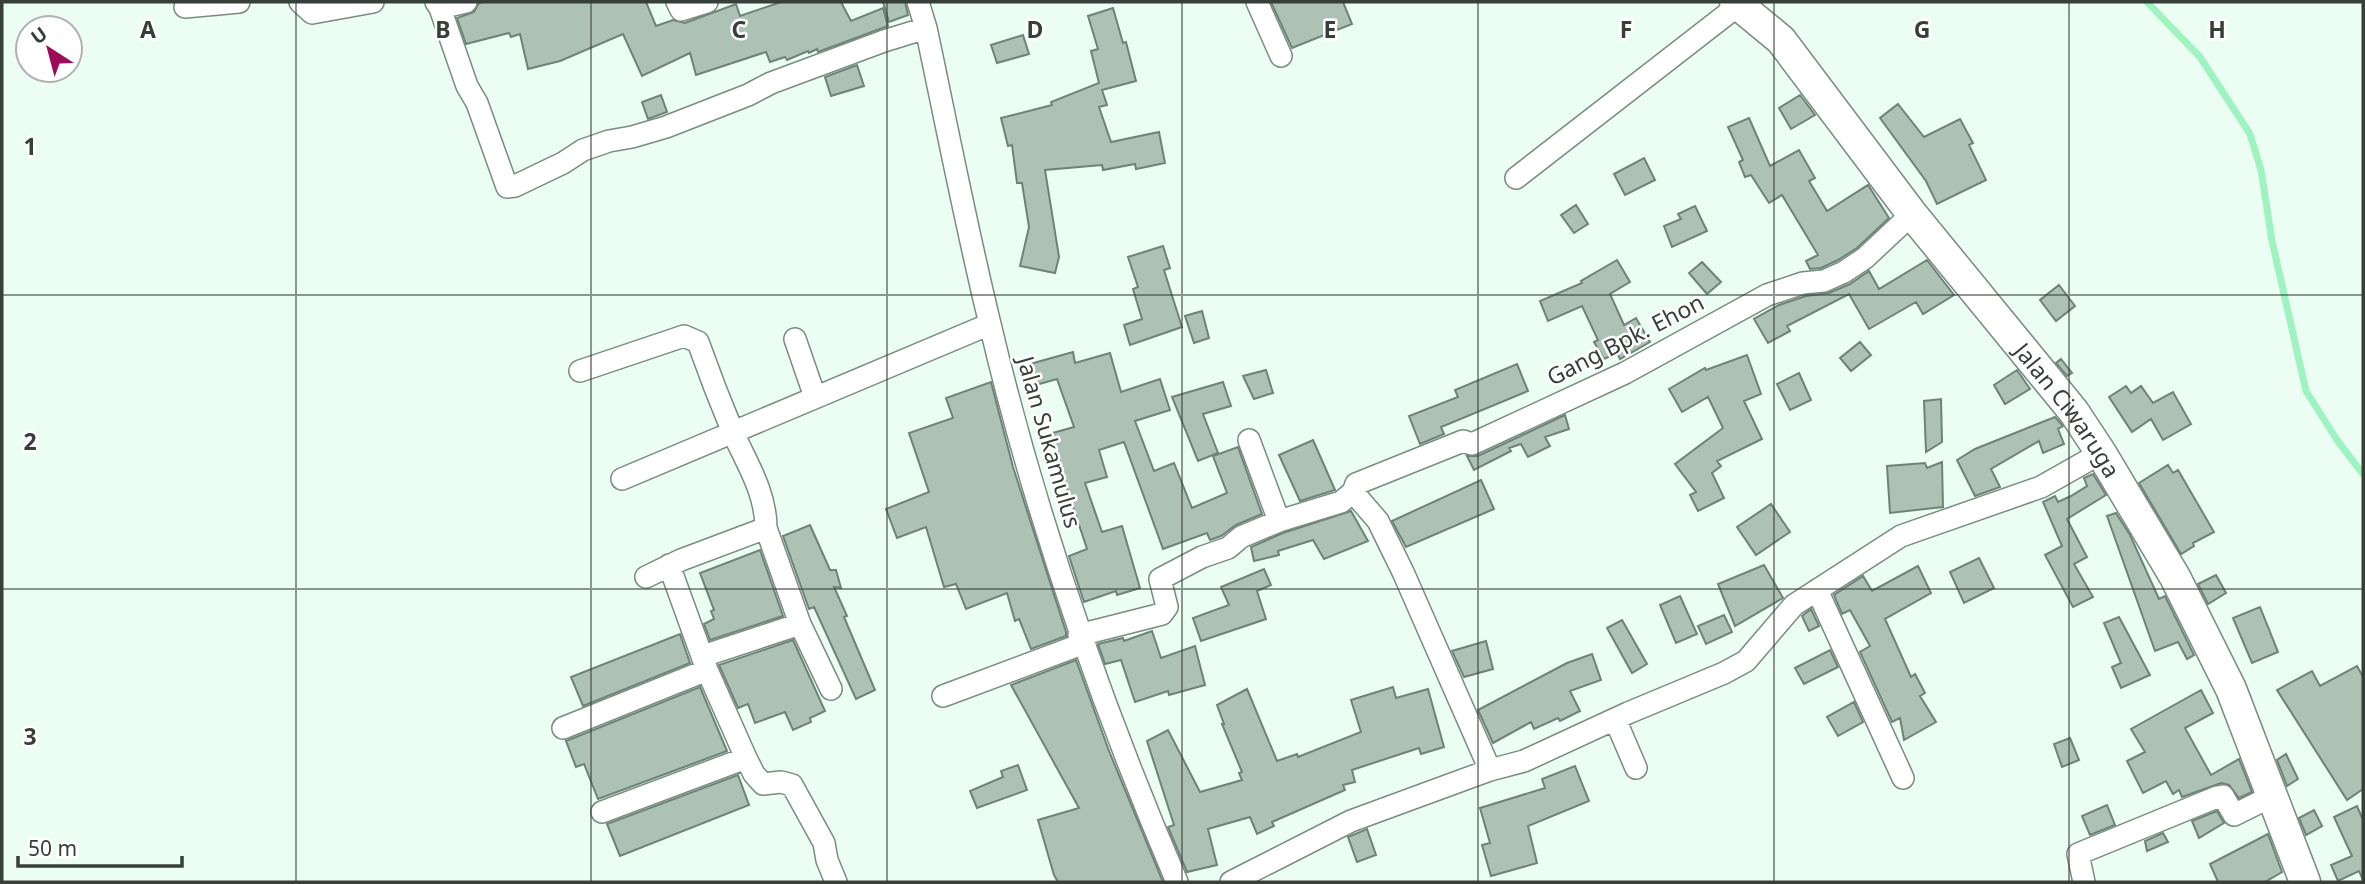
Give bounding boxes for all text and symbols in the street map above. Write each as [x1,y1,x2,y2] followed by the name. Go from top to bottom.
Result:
[140,13,156,45] text: A
[435,13,451,45] text: B
[732,13,747,45] text: C
[1027,13,1043,45] text: D
[1324,13,1336,45] text: E
[1620,13,1632,45] text: F
[1914,13,1930,45] text: G
[2208,13,2226,45] text: H
[14,14,84,84] north arrow
[26,21,52,50] text: U
[23,130,37,162] text: 1
[1541,286,1709,392] street label: Gang Bpk. Ehon
[2006,334,2128,483] street label: Jalan Ciwaruga
[1010,351,1090,532] street label: Jalan Sukamulus
[23,425,37,457] text: 2
[23,720,37,752] text: 3
[18,824,182,868] scale bar
[28,834,77,862] text: 50 m

